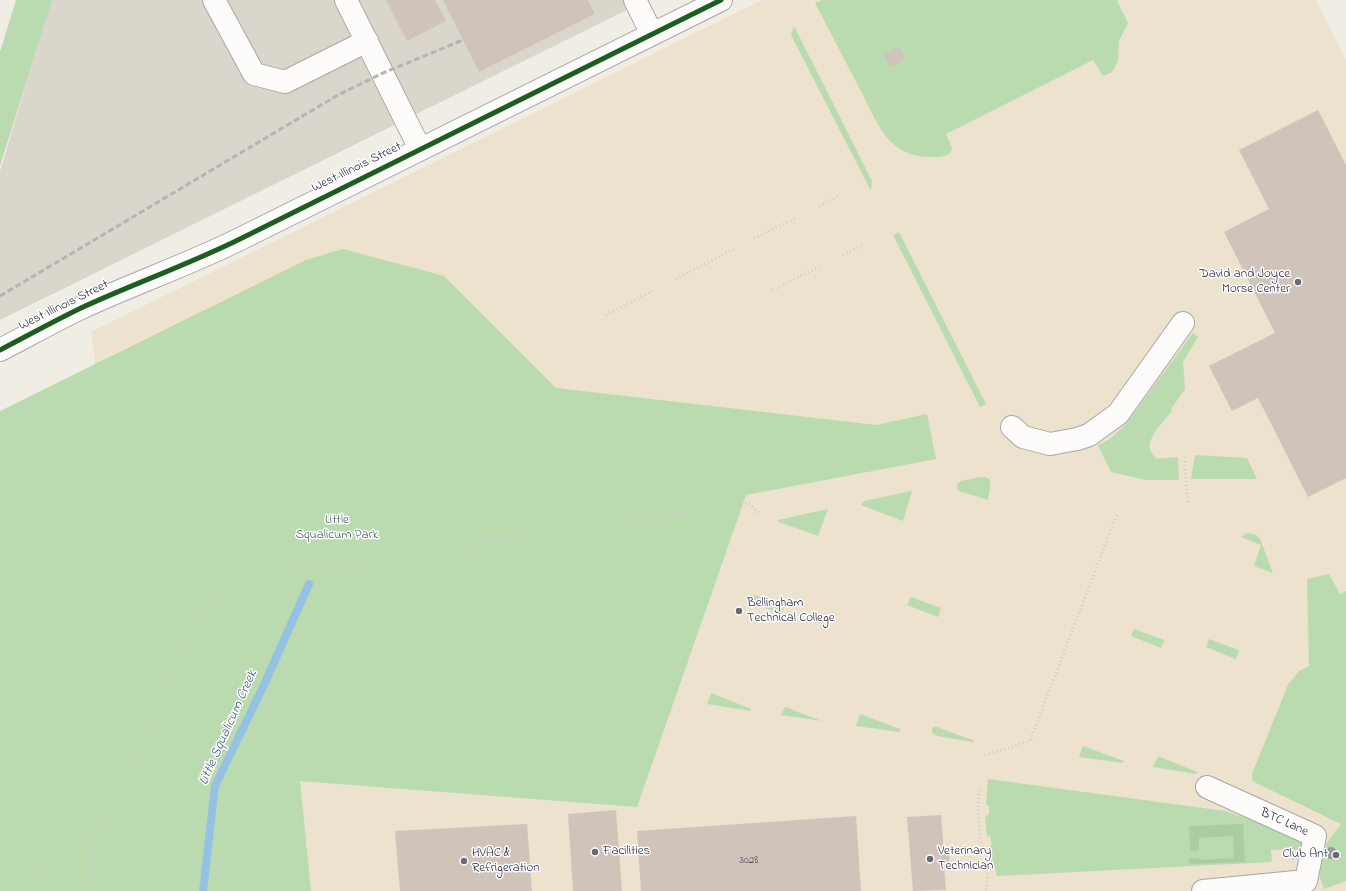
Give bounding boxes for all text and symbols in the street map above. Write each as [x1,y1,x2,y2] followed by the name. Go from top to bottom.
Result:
[310,140,404,196] street label: West Illinois Street
[1199,267,1290,298] place label: David and Joyce Morse Center
[1293,277,1303,287] marker: David and Joyce Morse Center
[17,278,111,334] street label: West Illinois Street
[296,513,378,544] park label: Little Squalicum Park
[747,596,835,627] place label: Bellingham Technical College
[734,606,744,616] marker: Bellingham Technical College
[196,668,262,788] water label: Little Squalicum Creek
[1258,806,1310,840] street label: BTC Lane
[603,844,650,860] place label: Facilities
[938,844,994,875] place label: Veterinary Technician
[472,846,540,877] place label: HVAC & Refrigeration
[590,847,600,857] marker: Facilities
[1282,847,1328,863] place label: Club Ant
[1331,850,1341,860] marker: Club Ant
[740,854,758,868] house number: 3028
[925,854,935,864] marker: Veterinary Technician
[459,856,469,866] marker: HVAC & Refrigeration

